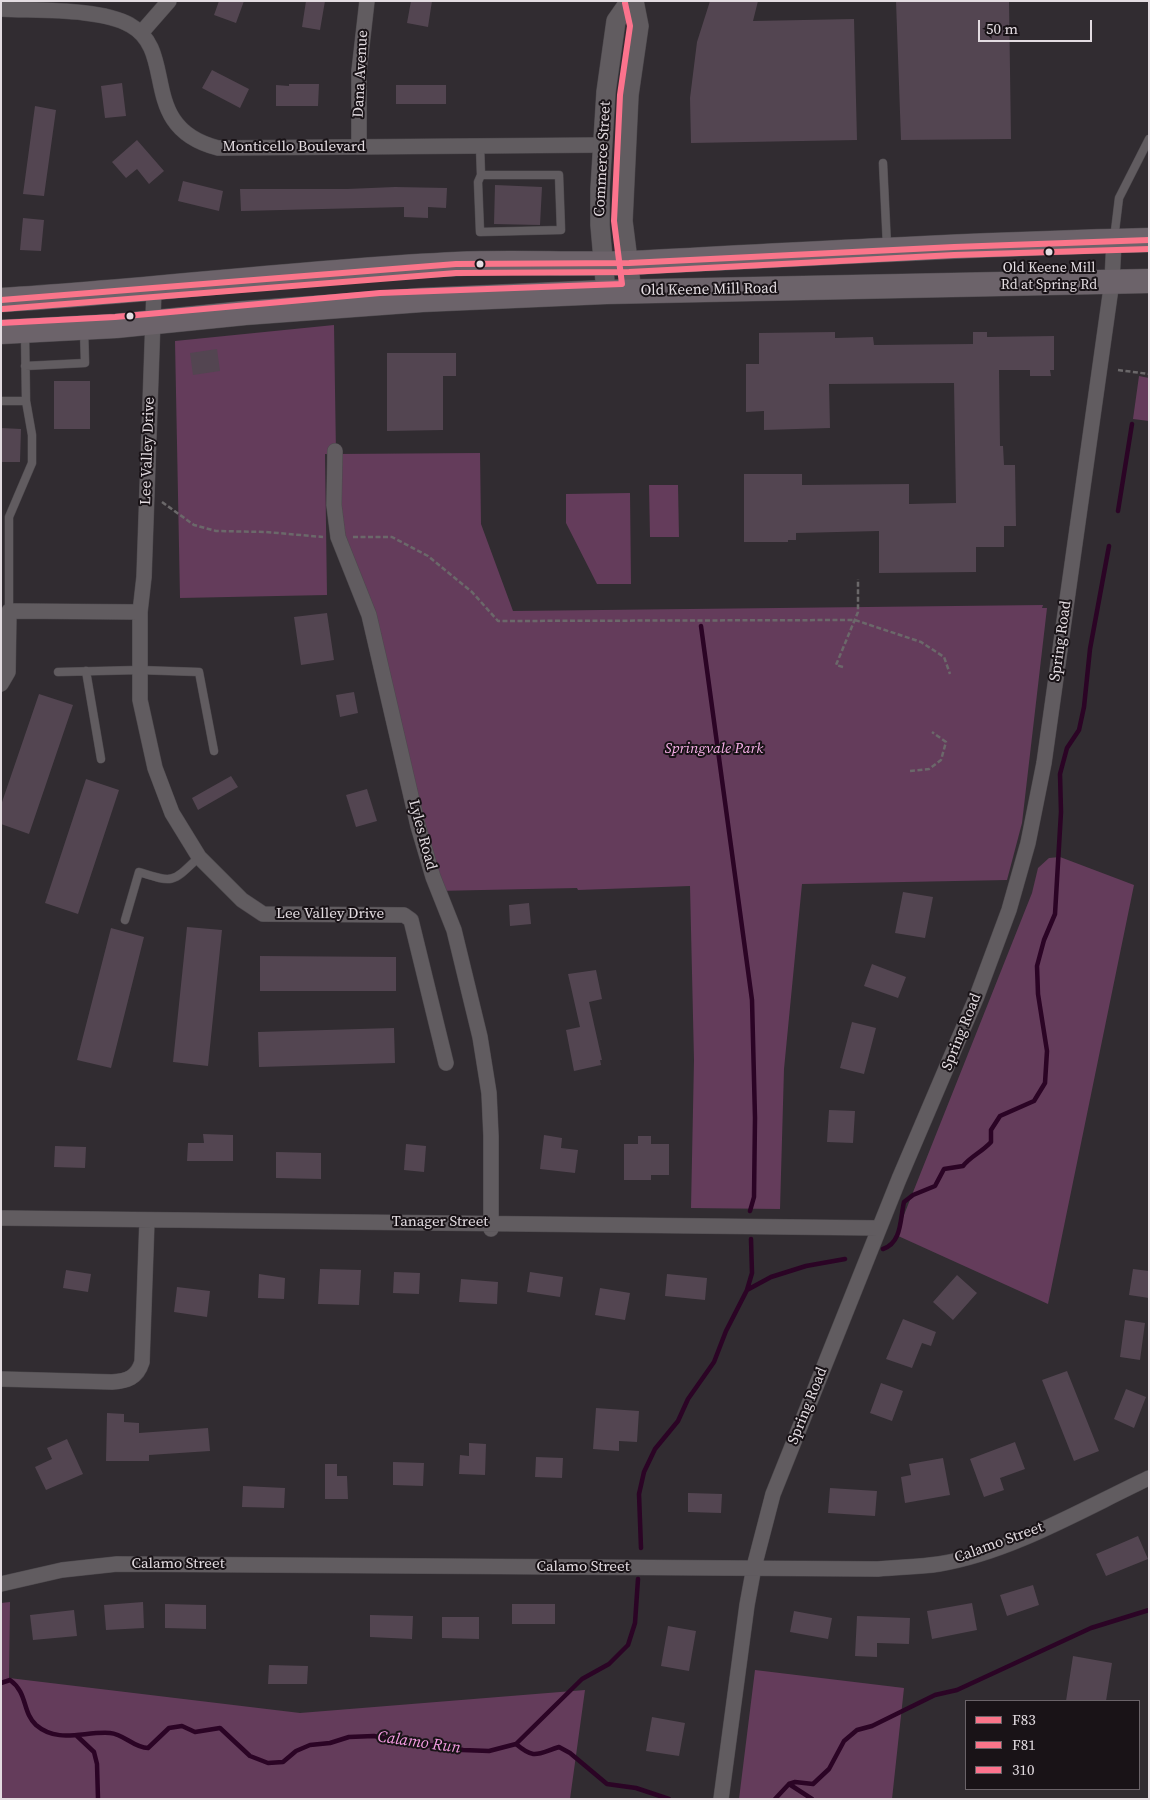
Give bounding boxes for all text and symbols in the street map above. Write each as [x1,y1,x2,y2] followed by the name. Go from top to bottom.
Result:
[980,10,1094,42] scale bar
[986,18,1018,39] text: 50 m
[350,30,372,118] street label: Dana Avenue
[591,101,615,217] street label: Commerce Street
[222,138,366,156] street label: Monticello Boulevard
[1044,247,1054,257] marker: Old Keene Mill Rd at Spring Rd
[475,259,485,269] unlabelled marker
[1001,260,1097,292] place label: Old Keene Mill Rd at Spring Rd
[640,280,778,300] street label: Old Keene Mill Road
[125,311,135,321] unlabelled marker
[137,397,159,505] street label: Lee Valley Drive
[1046,599,1076,683] street label: Spring Road
[665,740,763,758] park label: Springvale Park
[404,798,440,872] street label: Lyles Road
[276,905,384,923] street label: Lee Valley Drive
[938,991,986,1073] street label: Spring Road
[392,1213,488,1231] street label: Tanager Street
[784,1365,832,1447] street label: Spring Road
[952,1519,1046,1567] street label: Calamo Street
[132,1555,224,1573] street label: Calamo Street
[537,1558,629,1576] street label: Calamo Street
[965,1700,1140,1790] legend
[1012,1709,1036,1730] text: F83
[376,1728,462,1758] water label: Calamo Run
[1012,1734,1036,1755] text: F81
[1012,1759,1035,1780] text: 310

